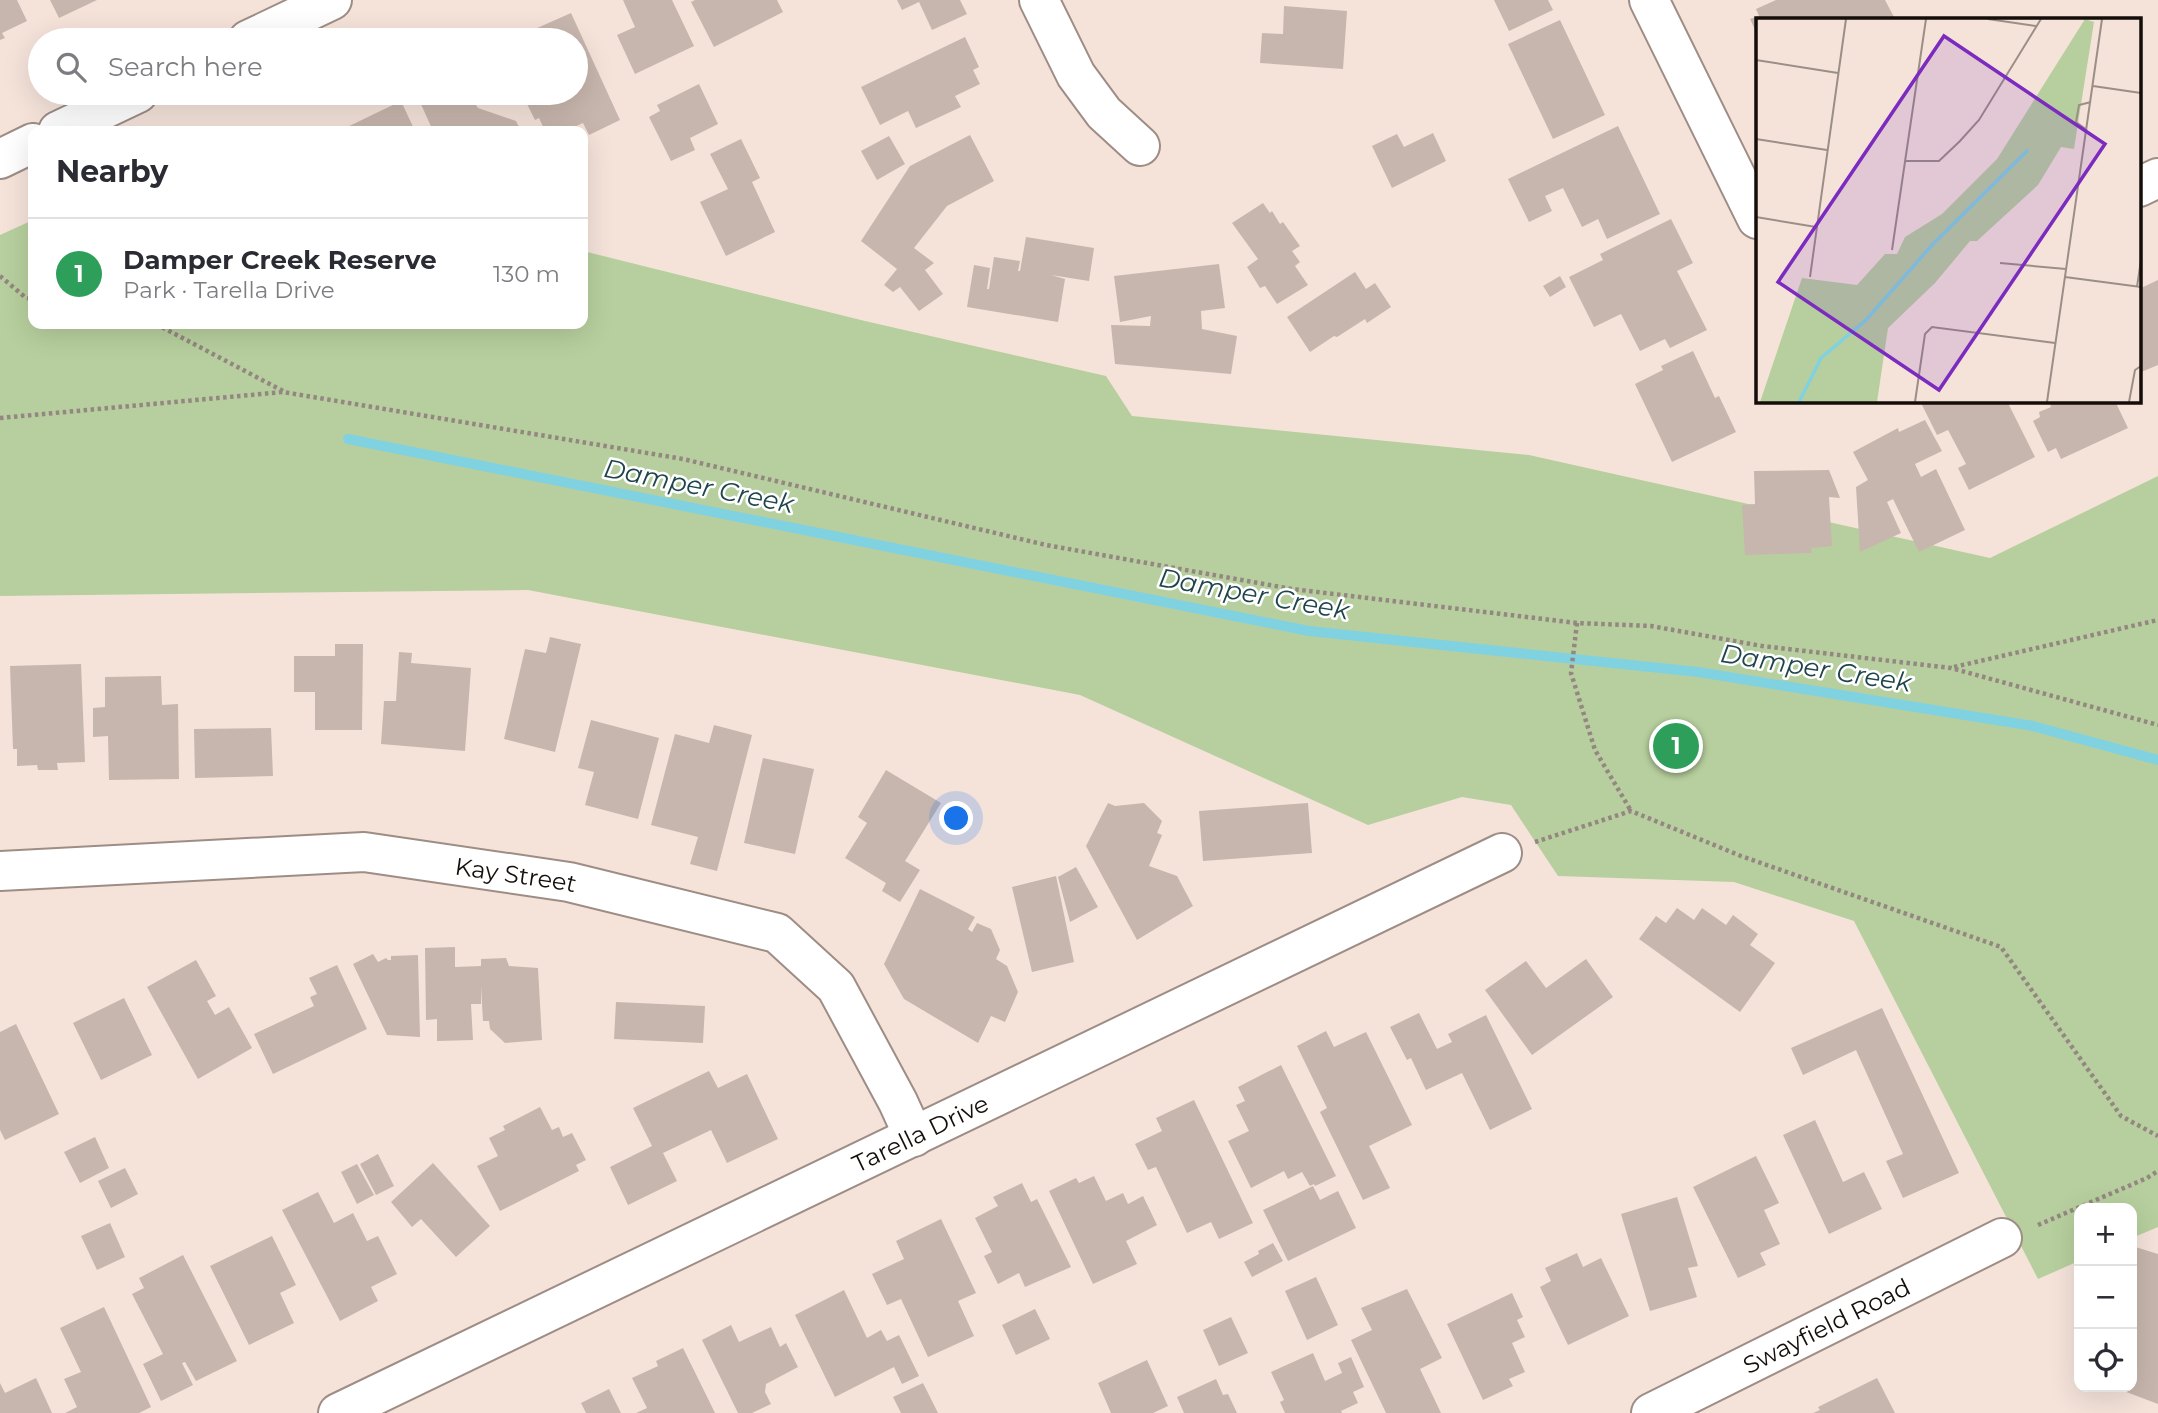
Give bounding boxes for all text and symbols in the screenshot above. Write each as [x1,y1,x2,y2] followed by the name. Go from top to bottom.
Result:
[1756,18,2140,402] inset map
[28,28,588,105] search box
[52,48,90,86] icon: search
[108,51,263,83] text: Search here
[56,153,168,190] text: Nearby
[123,244,437,276] text: Damper Creek Reserve
[74,260,84,288] text: 1
[493,260,560,288] text: 130 m
[123,276,335,304] text: Park · Tarella Drive
[601,452,798,520] water label: Damper Creek
[1156,561,1353,627] water label: Damper Creek
[1718,637,1915,699] water label: Damper Creek
[1653,720,1699,772] pin: 1
[939,801,973,835] your location
[453,851,580,898] street label: Kay Street
[847,1088,993,1178] street label: Tarella Drive
[2074,1203,2137,1392] map controls
[2074,1203,2137,1266] button: +
[2074,1266,2137,1329] button: −
[1738,1272,1915,1379] street label: Swayfield Road
[2074,1329,2137,1392] button: locate

